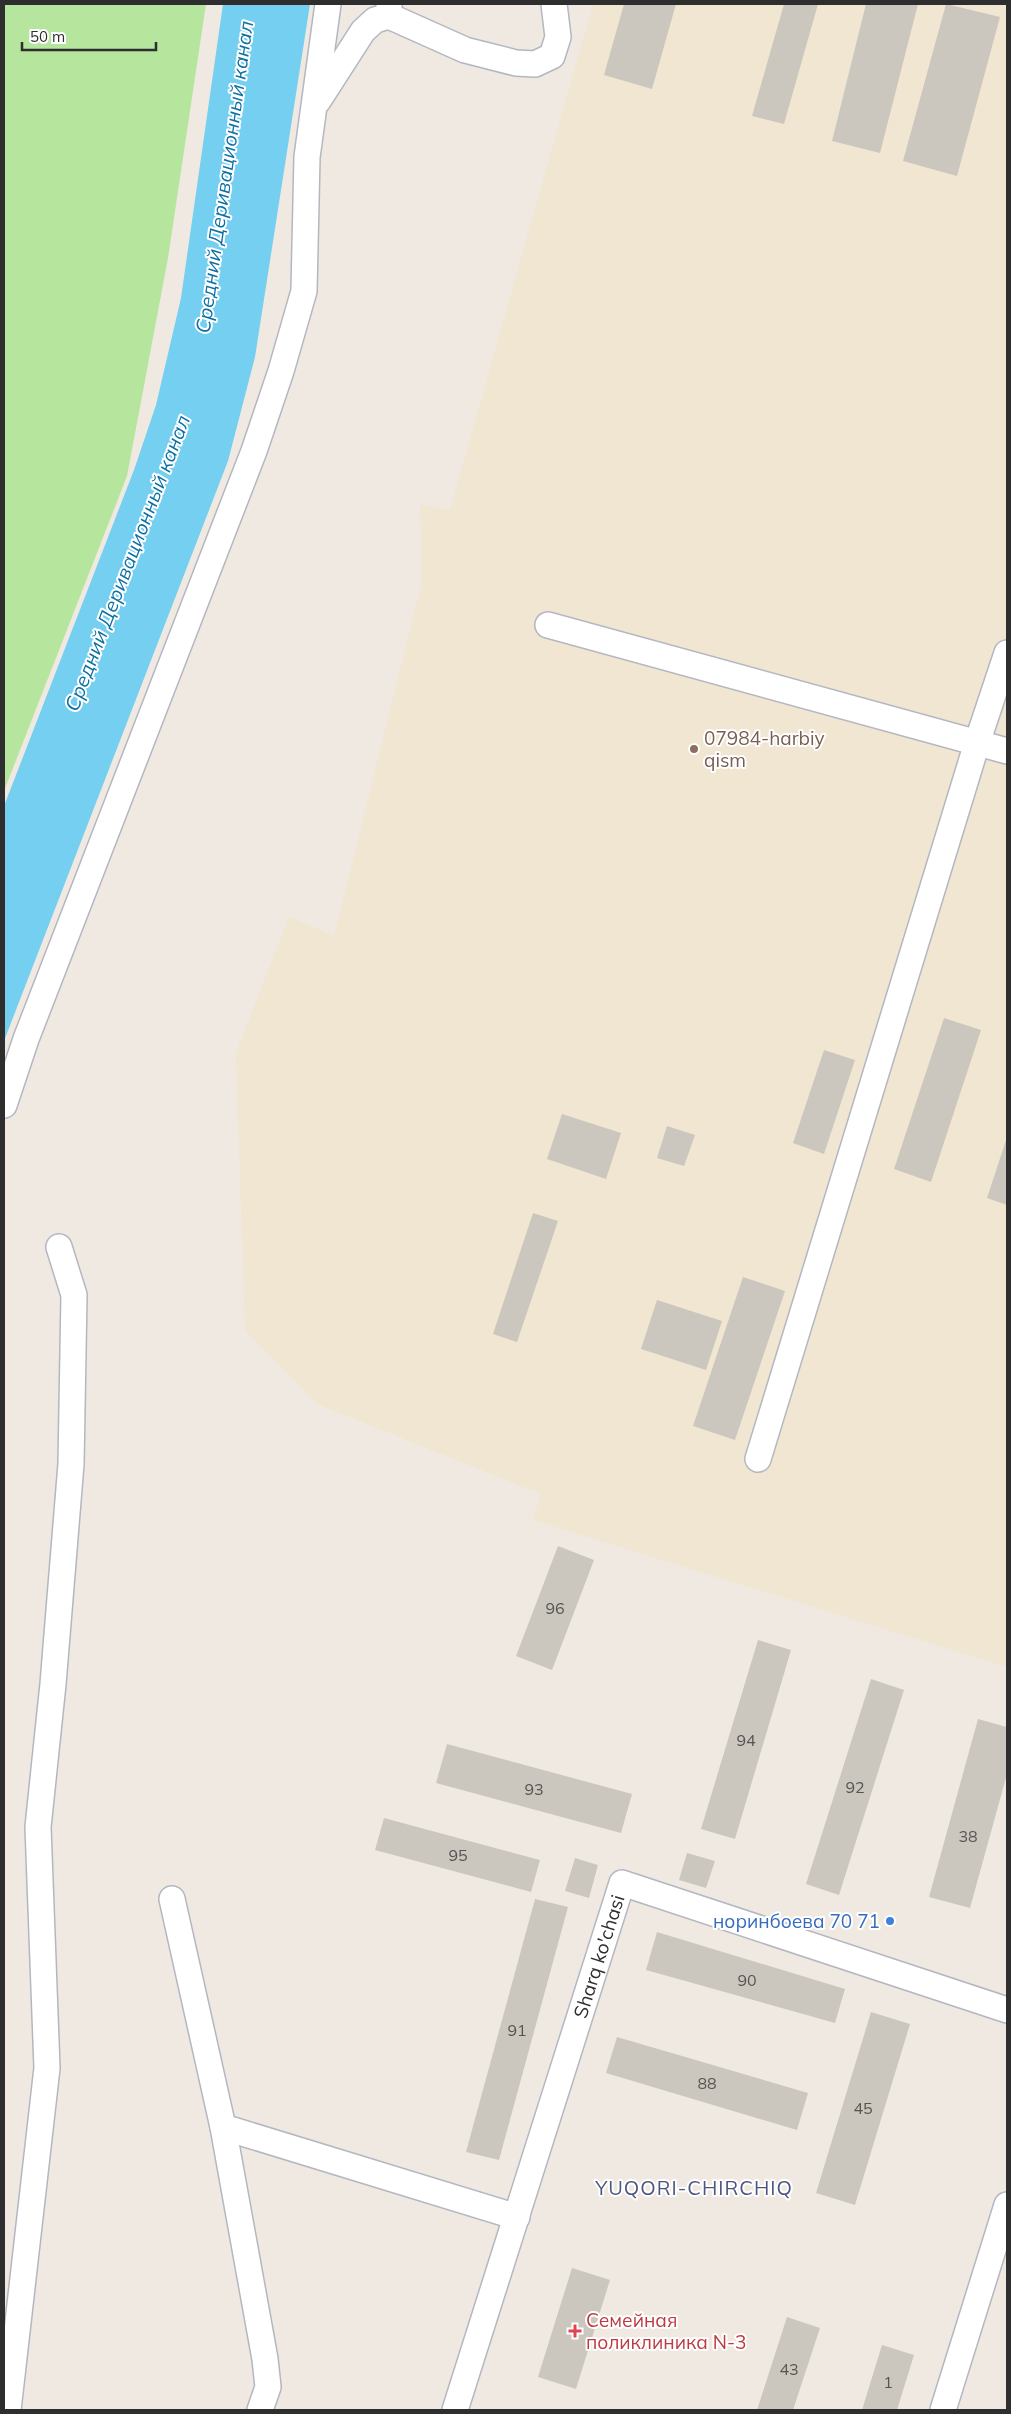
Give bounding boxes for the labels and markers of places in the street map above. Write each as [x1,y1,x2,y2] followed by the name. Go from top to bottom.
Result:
[704,726,825,772] place label: 07984-harbiy qism
[688,743,700,755] marker: 07984-harbiy qism
[713,1909,880,1933] place label: норинбоева 70 71
[884,1915,896,1927] marker: норинбоева 70 71
[586,2308,746,2354] place label: Семейная поликлиника N-3
[568,2324,582,2338] marker: Семейная поликлиника N-3

